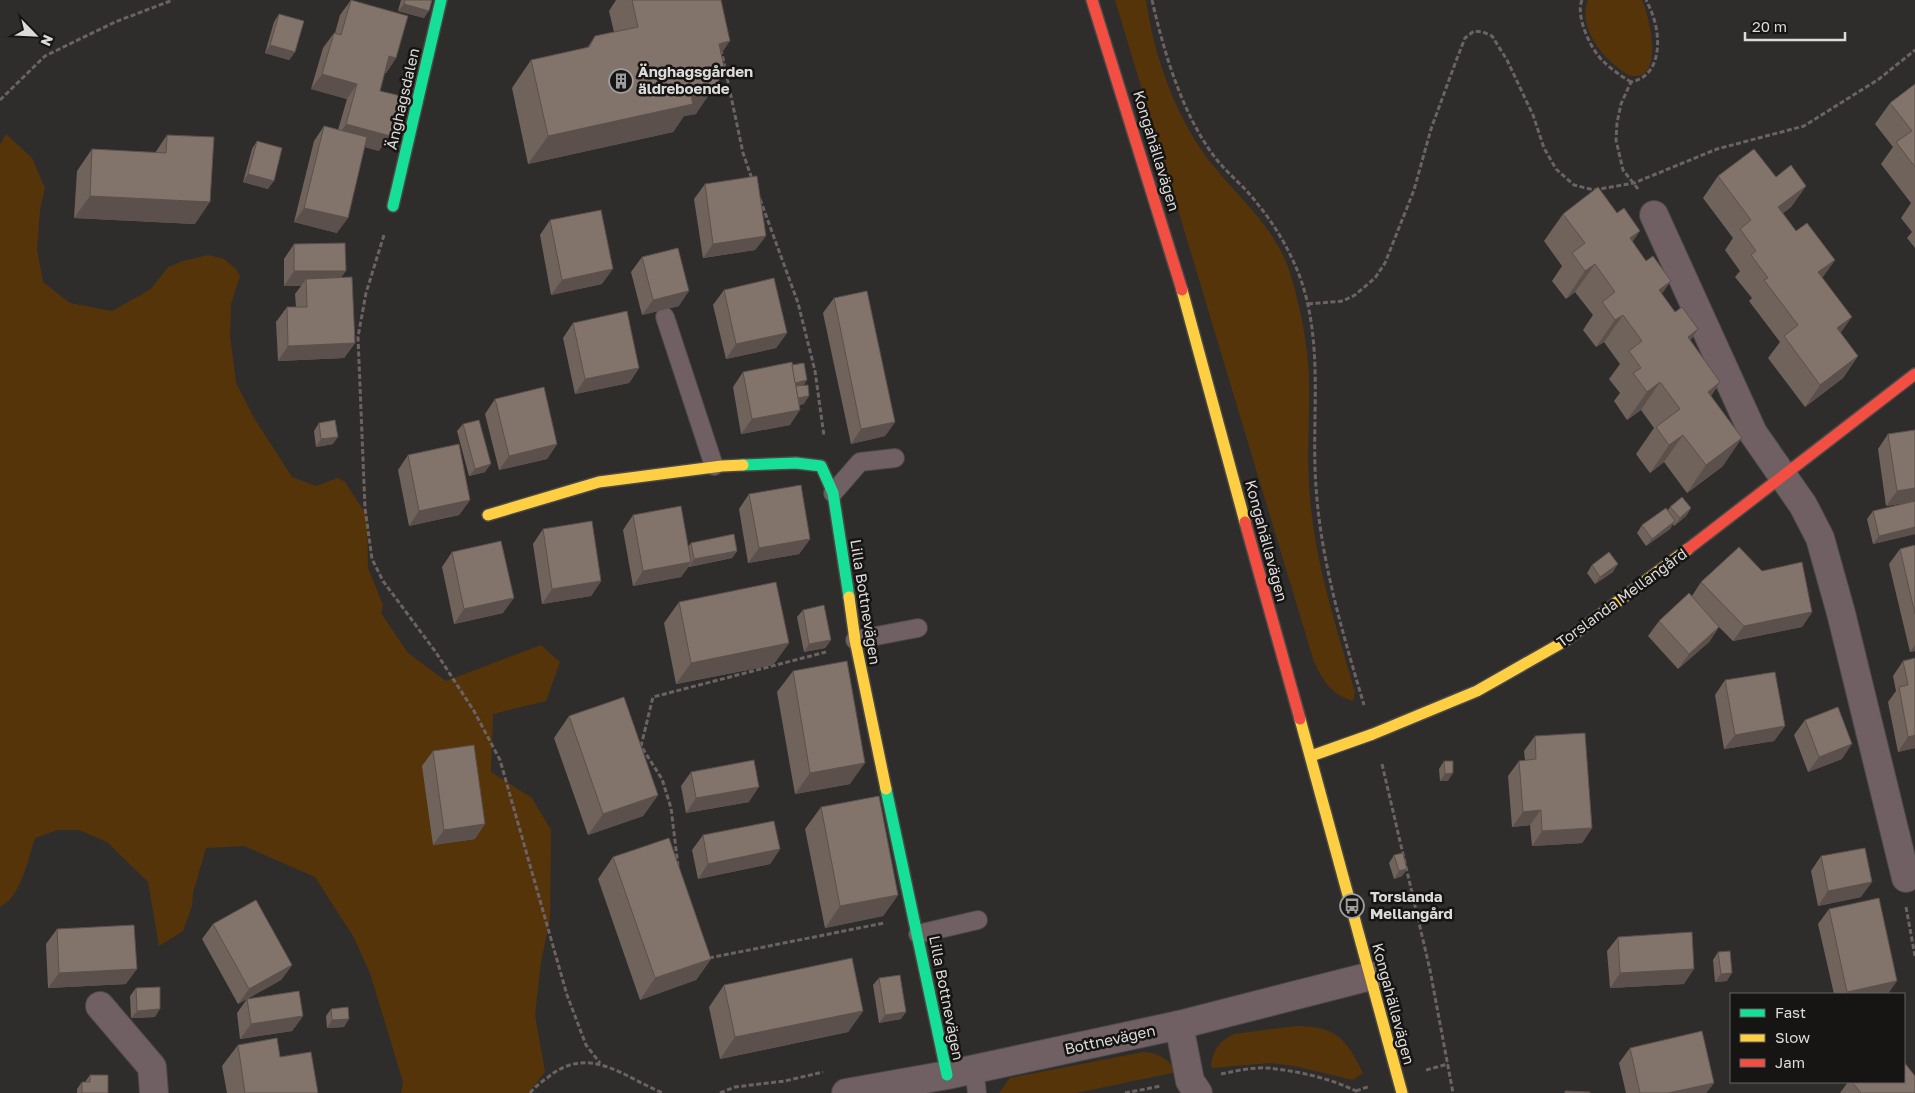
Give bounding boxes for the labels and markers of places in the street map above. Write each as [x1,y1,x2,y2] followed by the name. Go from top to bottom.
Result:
[638,62,753,97] place label: Änghagsgården äldreboende
[608,68,634,94] building icon: Änghagsgården äldreboende
[1370,887,1453,922] place label: Torslanda Mellangård
[1339,893,1365,919] bus stop icon: Torslanda Mellangård

